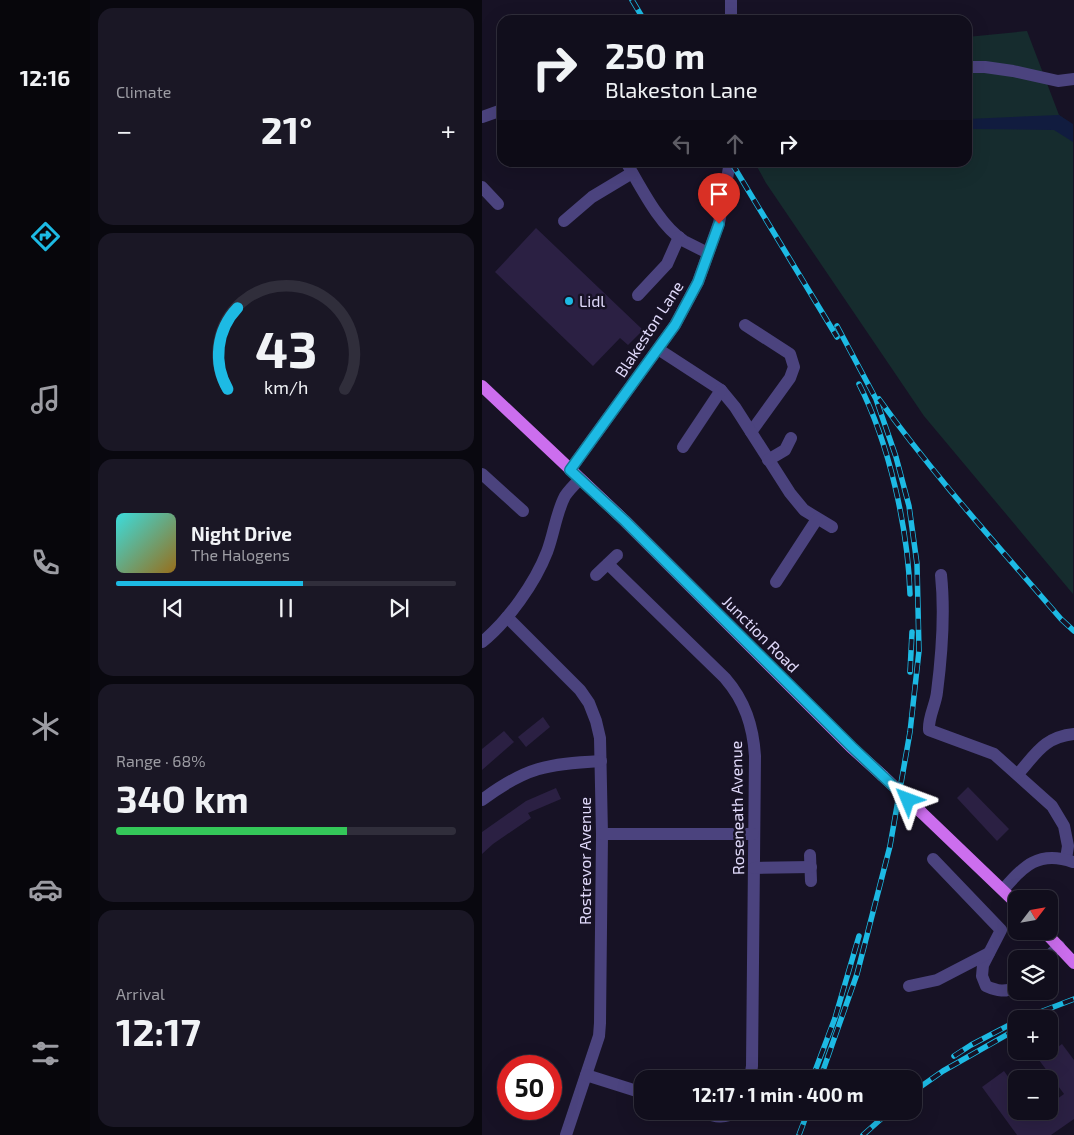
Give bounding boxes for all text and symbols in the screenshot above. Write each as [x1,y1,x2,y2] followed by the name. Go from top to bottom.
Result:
[605,34,705,76] text: 250 m
[522,35,587,100] icon: right
[20,64,70,90] text: 12:16
[605,76,758,102] text: Blakeston Lane
[116,82,171,101] text: Climate
[261,106,312,152] text: 21°
[116,113,132,147] text: −
[441,113,456,147] text: +
[668,130,696,158] icon: left
[721,130,749,158] icon: ahead
[774,130,802,158] icon: right
[698,173,740,224] pin
[705,180,733,208] icon: arrive
[28,219,63,254] icon: directions
[610,277,687,380] street label: Blakeston Lane
[579,291,605,310] place label: Lidl
[563,295,575,307] marker: Lidl
[255,316,317,378] text: 43
[264,376,308,398] text: km/h
[28,382,63,417] icon: music
[191,522,292,545] text: Night Drive
[28,545,63,580] icon: phone
[191,545,290,564] text: The Halogens
[719,591,804,676] street label: Junction Road
[159,594,187,622] icon: previous
[272,594,300,622] icon: pause
[385,594,413,622] icon: next
[28,709,63,744] icon: climate
[726,741,747,875] street label: Roseneath Avenue
[116,751,206,770] text: Range · 68%
[881,773,933,825] position arrow
[116,775,249,821] text: 340 km
[575,797,594,925] street label: Rostrevor Avenue
[28,872,63,907] icon: car
[1008,890,1058,940] north arrow
[1008,890,1058,1120] map controls
[1008,950,1058,1000] button: layers
[116,984,165,1003] text: Arrival
[116,1008,201,1054] text: 12:17
[1008,1010,1058,1060] button: +
[28,1036,63,1071] icon: filters
[497,1055,562,1120] speed limit sign: 50
[1008,1070,1058,1120] button: −
[693,1083,863,1106] text: 12:17 · 1 min · 400 m

